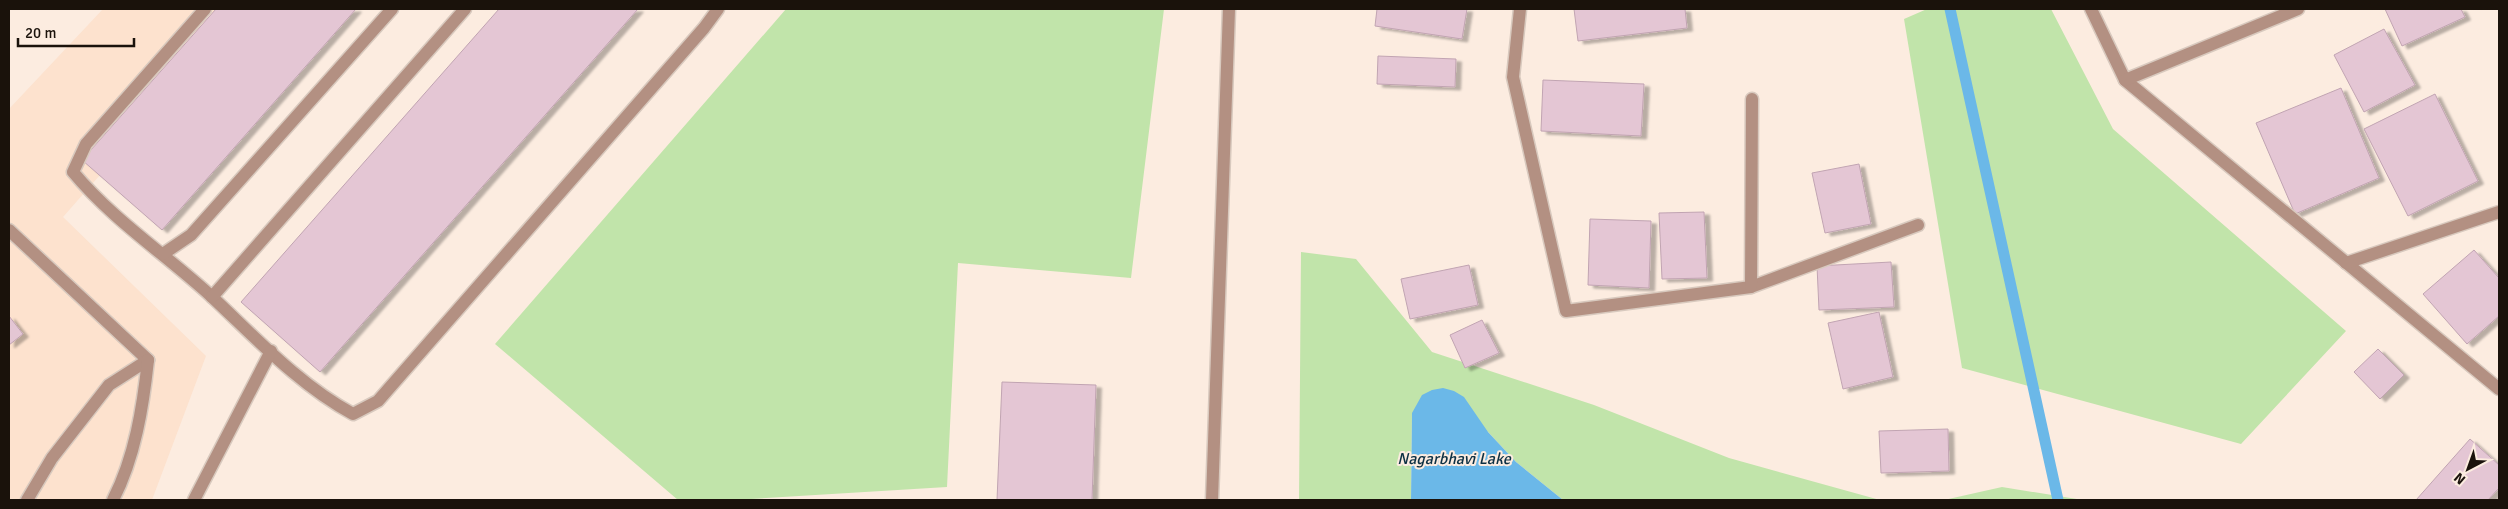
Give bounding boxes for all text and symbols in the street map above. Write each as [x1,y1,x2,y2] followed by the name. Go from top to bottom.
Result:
[18,15,134,47] scale bar
[25,24,56,42] text: 20 m
[2443,444,2493,494] north arrow
[1397,449,1512,469] water label: Nagarbhavi Lake
[2451,469,2469,488] text: N

